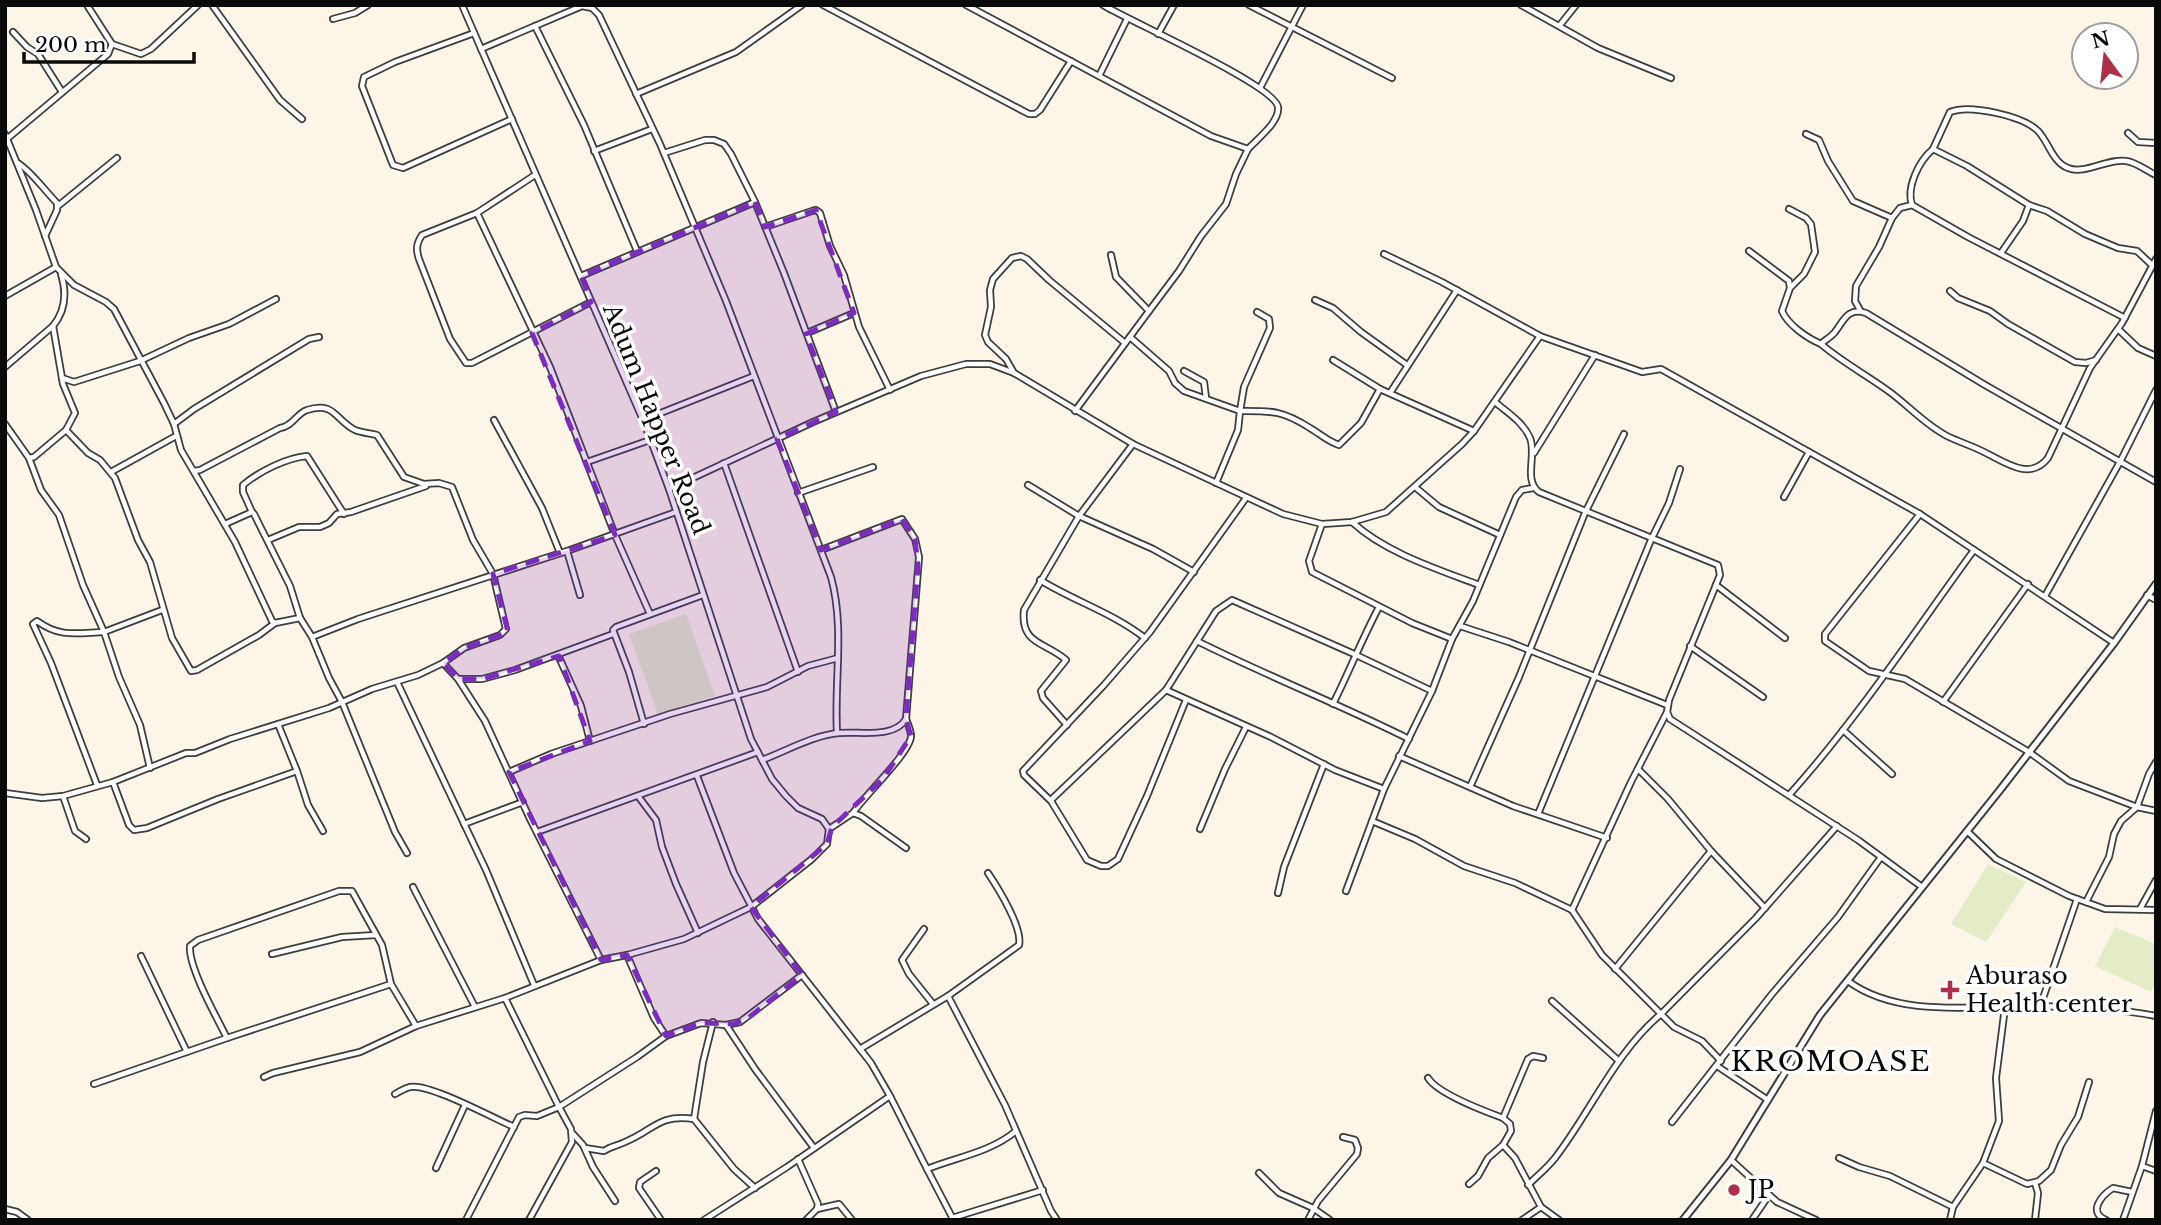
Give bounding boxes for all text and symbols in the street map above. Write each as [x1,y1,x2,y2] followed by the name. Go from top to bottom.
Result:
[24,21,194,65] scale bar
[2070,21,2140,91] north arrow
[2089,27,2112,53] text: N
[35,32,107,58] text: 200 m
[596,298,716,539] street label: Adum Happer Road
[1965,961,2133,1018] place label: Aburaso Health center
[1940,980,1960,1000] marker: Aburaso Health center
[1730,1044,1932,1079] district label: KROMOASE
[1745,1175,1774,1204] place label: JP
[1726,1182,1742,1198] marker: JP

